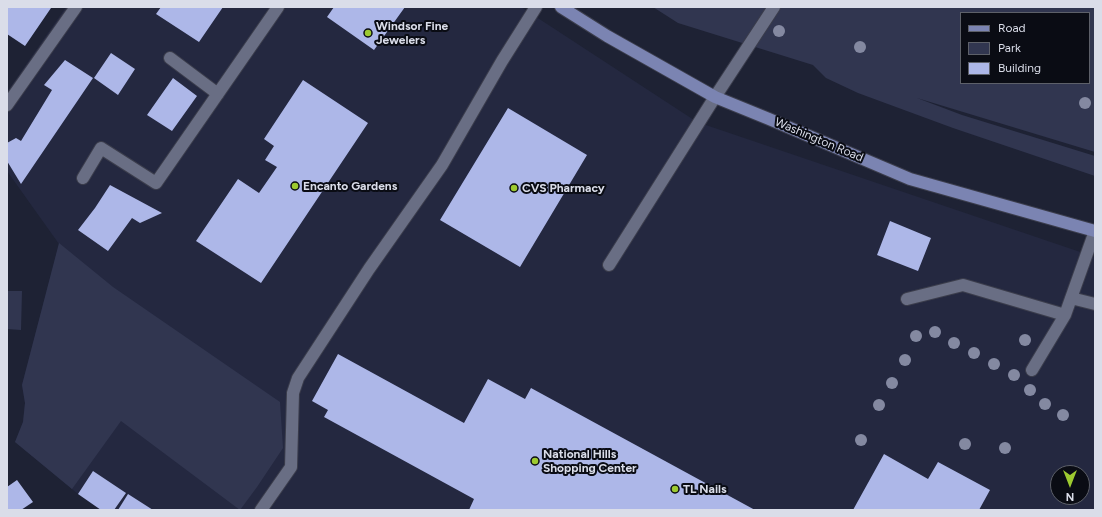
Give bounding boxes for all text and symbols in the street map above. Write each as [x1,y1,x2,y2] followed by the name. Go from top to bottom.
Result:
[960,12,1090,84] legend
[376,19,448,47] place label: Windsor Fine Jewelers
[998,21,1026,35] text: Road
[363,28,373,38] marker: Windsor Fine Jewelers
[998,41,1021,55] text: Park
[998,61,1041,75] text: Building
[773,115,865,165] street label: Washington Road
[303,179,397,193] place label: Encanto Gardens
[290,181,300,191] marker: Encanto Gardens
[522,181,605,195] place label: CVS Pharmacy
[509,183,519,193] marker: CVS Pharmacy
[543,447,637,475] place label: National Hills Shopping Center
[530,456,540,466] marker: National Hills Shopping Center
[1050,465,1090,505] north arrow
[683,482,727,496] place label: TL Nails
[670,484,680,494] marker: TL Nails
[1066,490,1074,503] text: N

